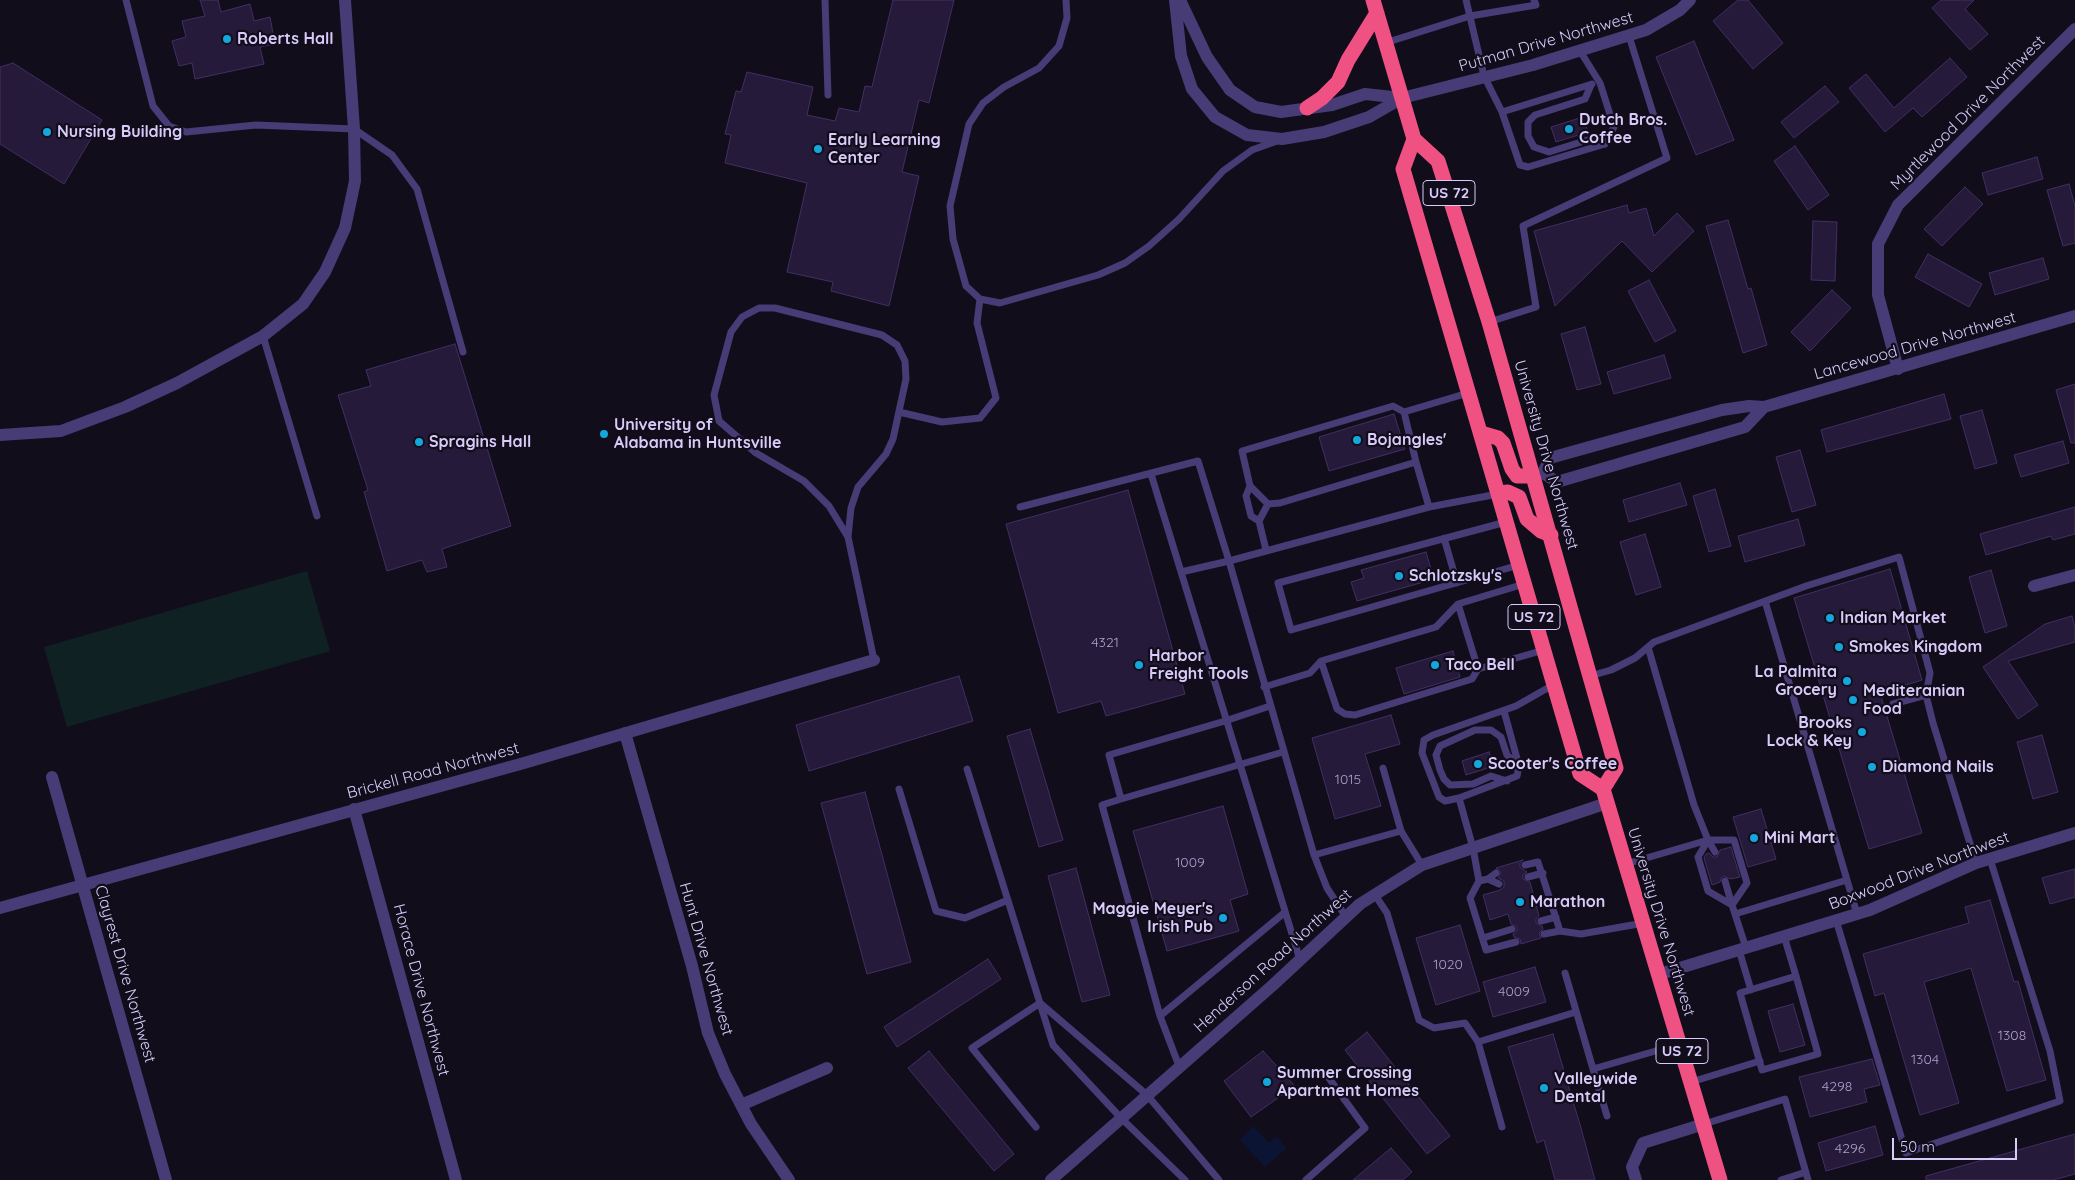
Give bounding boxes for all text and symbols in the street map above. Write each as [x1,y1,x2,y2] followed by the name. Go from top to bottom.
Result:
[1456,8,1636,76] street label: Putman Drive Northwest
[237,29,334,49] place label: Roberts Hall
[1887,32,2049,194] street label: Myrtlewood Drive Northwest
[221,33,233,45] marker: Roberts Hall
[1579,110,1667,148] place label: Dutch Bros. Coffee
[57,122,182,142] place label: Nursing Building
[1563,123,1575,135] marker: Dutch Bros. Coffee
[41,126,53,138] marker: Nursing Building
[828,130,941,168] place label: Early Learning Center
[812,143,824,155] marker: Early Learning Center
[1423,180,1475,206] road number: US 72
[1812,308,2018,384] street label: Lancewood Drive Northwest
[1510,358,1582,552] street label: University Drive Northwest
[614,415,781,453] place label: University of Alabama in Huntsville
[598,428,610,440] marker: University of Alabama in Huntsville
[1367,430,1446,450] place label: Bojangles'
[429,432,531,452] place label: Spragins Hall
[1351,434,1363,446] marker: Bojangles'
[413,436,425,448] marker: Spragins Hall
[1409,566,1502,586] place label: Schlotzsky's
[1393,570,1405,582] marker: Schlotzsky's
[1508,604,1560,630] road number: US 72
[1840,608,1947,628] place label: Indian Market
[1824,612,1836,624] marker: Indian Market
[1091,635,1119,651] house number: 4321
[1849,637,1982,657] place label: Smokes Kingdom
[1833,641,1845,653] marker: Smokes Kingdom
[1149,646,1248,684] place label: Harbor Freight Tools
[1445,655,1515,675] place label: Taco Bell
[1133,659,1145,671] marker: Harbor Freight Tools
[1429,659,1441,671] marker: Taco Bell
[1754,662,1837,700] place label: La Palmita Grocery
[1841,675,1853,687] marker: La Palmita Grocery
[1863,681,1965,719] place label: Mediteranian Food
[1847,694,1859,706] marker: Mediteranian Food
[1766,713,1852,751] place label: Brooks Lock & Key
[1856,726,1868,738] marker: Brooks Lock & Key
[345,739,521,803] street label: Brickell Road Northwest
[1488,754,1617,774] place label: Scooter's Coffee
[1882,757,1994,777] place label: Diamond Nails
[1472,758,1484,770] marker: Scooter's Coffee
[1866,761,1878,773] marker: Diamond Nails
[1335,772,1361,788] house number: 1015
[1623,825,1699,1019] street label: University Drive Northwest
[1764,828,1835,848] place label: Mini Mart
[1826,828,2012,914] street label: Boxwood Drive Northwest
[1748,832,1760,844] marker: Mini Mart
[1175,855,1205,871] house number: 1009
[675,880,737,1038] street label: Hunt Drive Northwest
[90,883,160,1065] street label: Clayrest Drive Northwest
[1190,885,1356,1037] street label: Henderson Road Northwest
[1530,892,1605,912] place label: Marathon
[1514,896,1526,908] marker: Marathon
[1092,899,1213,937] place label: Maggie Meyer's Irish Pub
[389,902,453,1078] street label: Horace Drive Northwest
[1217,912,1229,924] marker: Maggie Meyer's Irish Pub
[1433,957,1463,973] house number: 1020
[1498,984,1530,1000] house number: 4009
[1998,1028,2026,1044] house number: 1308
[1656,1038,1708,1064] road number: US 72
[1911,1052,1939,1068] house number: 1304
[1277,1063,1419,1101] place label: Summer Crossing Apartment Homes
[1554,1069,1637,1107] place label: Valleywide Dental
[1261,1076,1273,1088] marker: Summer Crossing Apartment Homes
[1822,1079,1852,1095] house number: 4298
[1538,1082,1550,1094] marker: Valleywide Dental
[1895,1128,2020,1160] scale bar
[1900,1137,1935,1156] text: 50 m
[1835,1141,1865,1157] house number: 4296

